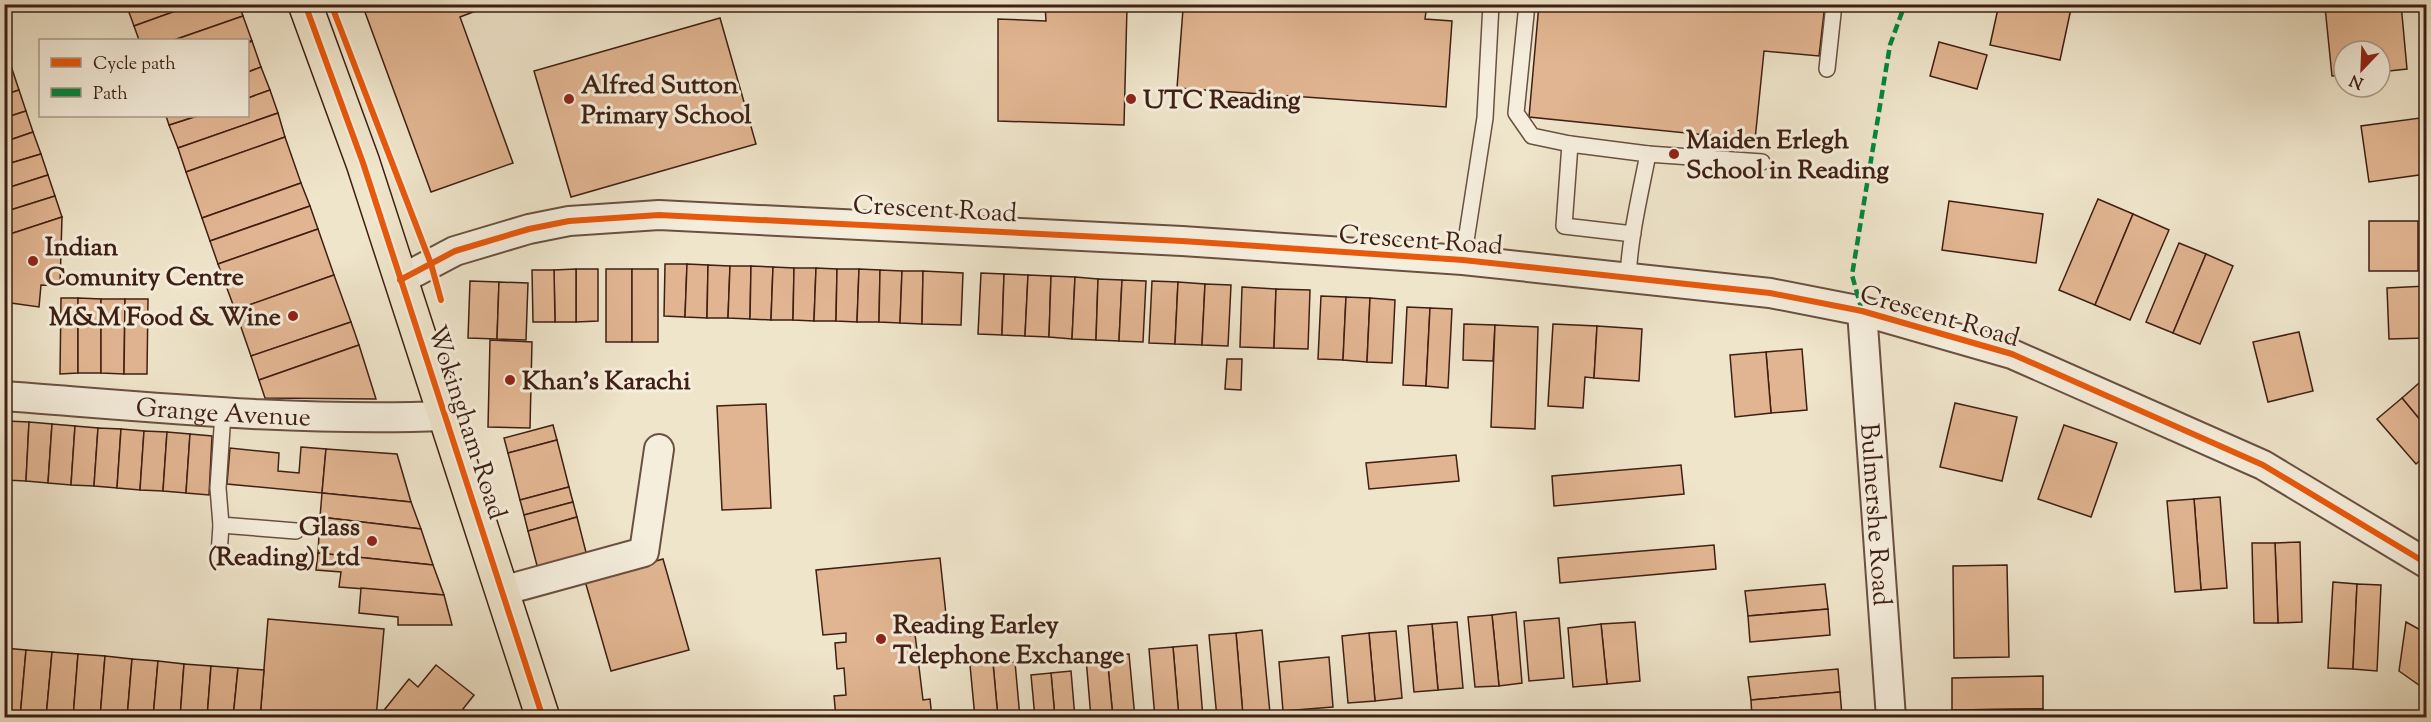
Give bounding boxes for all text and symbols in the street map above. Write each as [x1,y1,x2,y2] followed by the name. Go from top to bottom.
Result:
[39,39,249,117] legend
[2332,39,2392,99] north arrow
[93,52,176,78] text: Cycle path
[2347,67,2367,94] text: N
[581,68,752,135] place label: Alfred Sutton Primary School
[93,82,128,108] text: Path
[1143,83,1301,120] place label: UTC Reading
[562,92,576,106] marker: Alfred Sutton Primary School
[1124,92,1138,106] marker: UTC Reading
[1686,123,1889,190] place label: Maiden Erlegh School in Reading
[1667,147,1681,161] marker: Maiden Erlegh School in Reading
[852,188,1018,233] street label: Crescent Road
[1337,217,1504,266] street label: Crescent Road
[45,230,244,297] place label: Indian Comunity Centre
[26,254,40,268] marker: Indian Comunity Centre
[1855,277,2024,358] street label: Crescent Road
[49,300,281,337] place label: M&M Food & Wine
[286,309,300,323] marker: M&M Food & Wine
[417,321,515,525] street label: Wokingham Road
[522,364,691,401] place label: Khan's Karachi
[503,373,517,387] marker: Khan's Karachi
[134,390,311,437] street label: Grange Avenue
[1849,422,1899,608] street label: Bulmershe Road
[208,510,360,577] place label: Glass (Reading) Ltd
[365,534,379,548] marker: Glass (Reading) Ltd
[893,608,1124,675] place label: Reading Earley Telephone Exchange
[874,632,888,646] marker: Reading Earley Telephone Exchange

